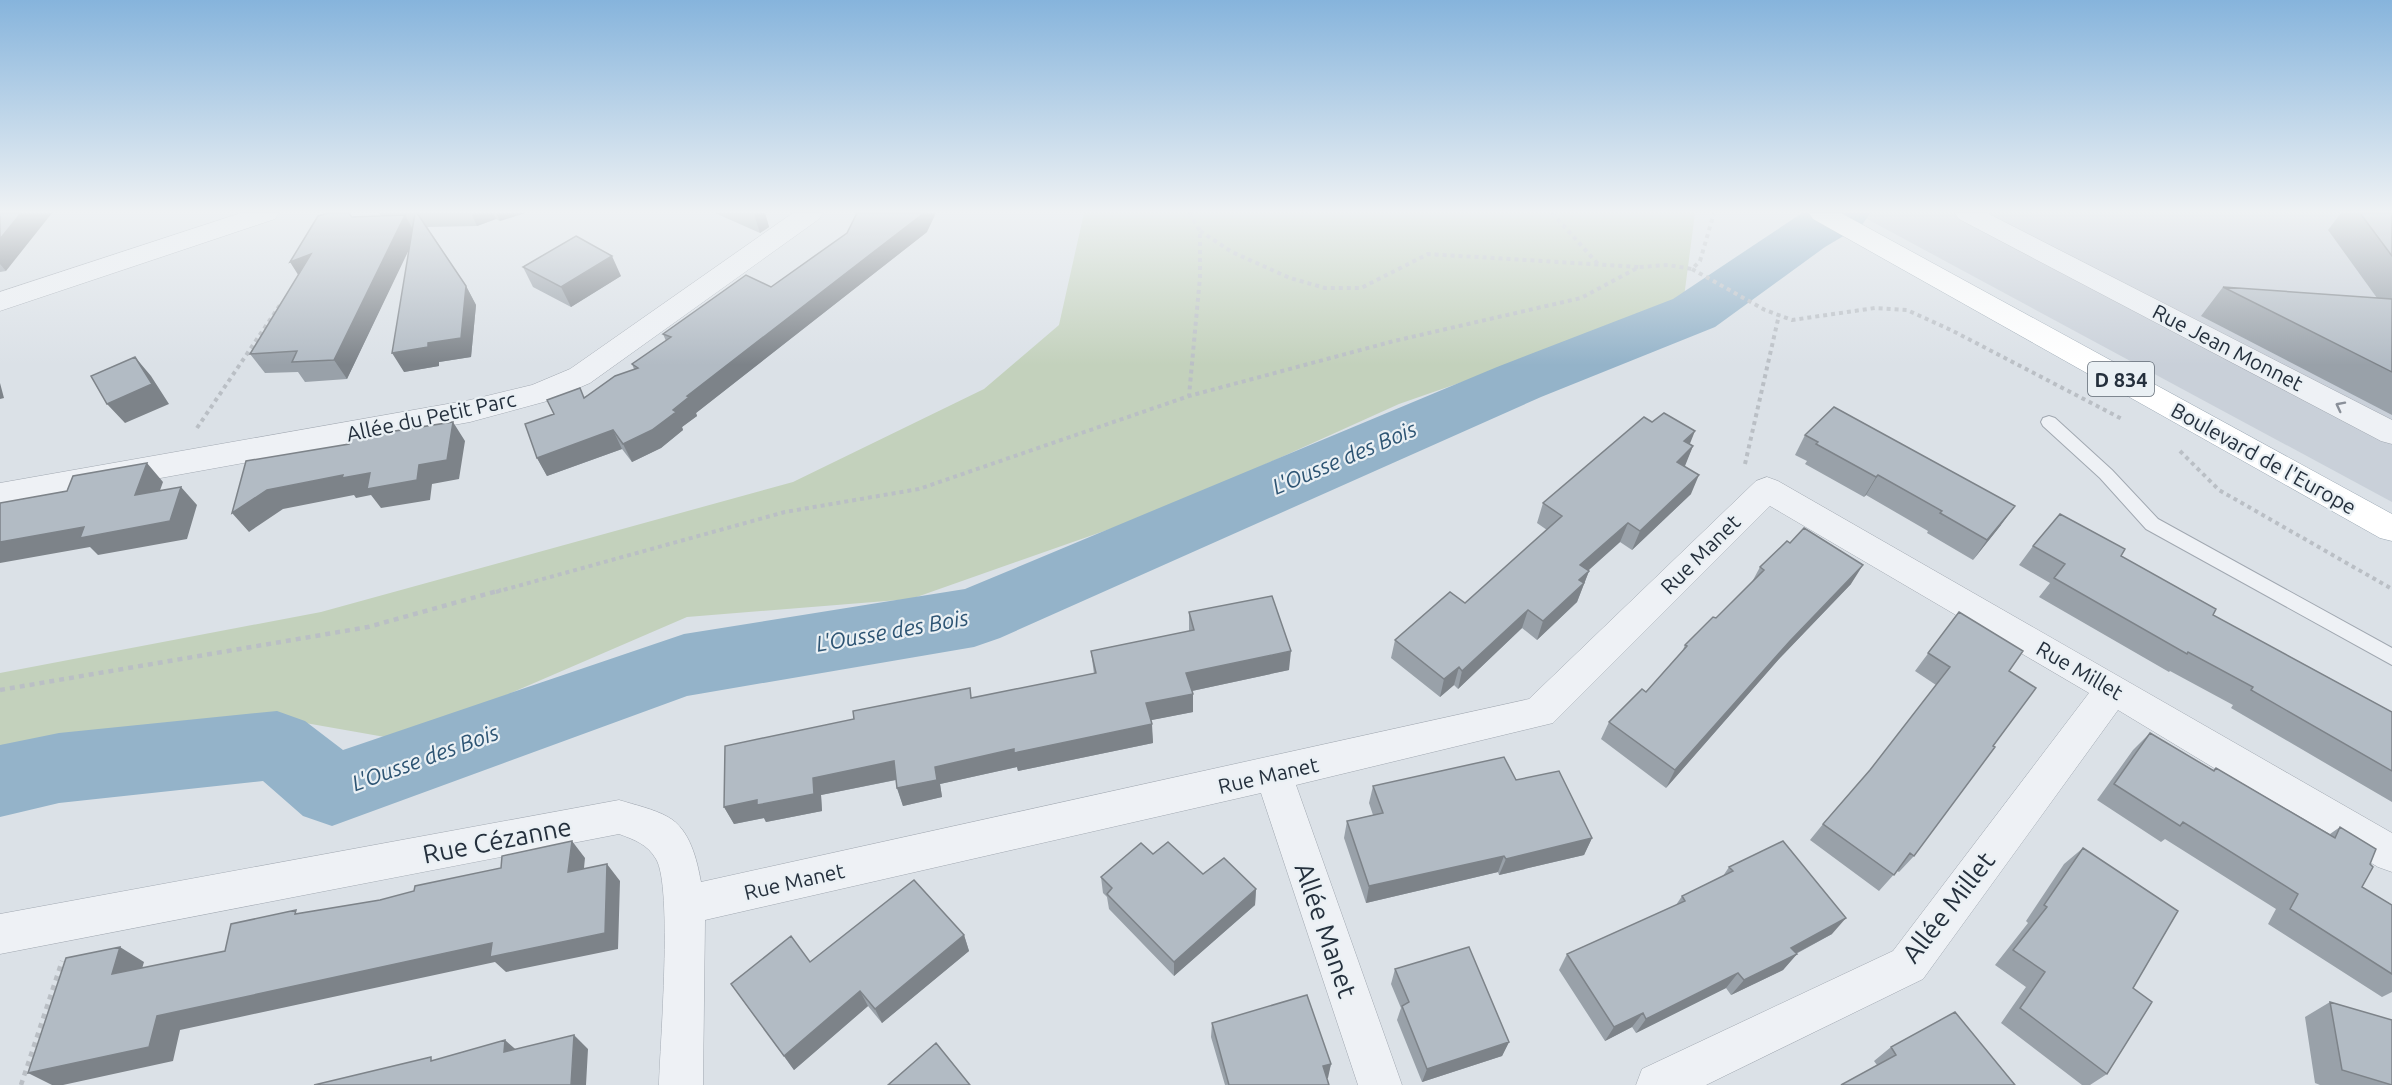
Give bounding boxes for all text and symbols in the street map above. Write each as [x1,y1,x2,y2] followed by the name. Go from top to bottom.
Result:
[2149,299,2307,395] street label: Rue Jean Monnet
[2088,362,2154,396] road number: D 834
[344,386,518,446] street label: Allée du Petit Parc
[2167,397,2361,519] street label: Boulevard de l'Europe
[2335,401,2346,413] one-way arrow
[1268,415,1420,499] water label: L'Ousse des Bois
[1655,509,1745,599] street label: Rue Manet
[814,604,970,656] water label: L'Ousse des Bois
[2033,636,2127,704] street label: Rue Millet
[348,719,502,795] water label: L'Ousse des Bois
[1215,752,1321,798] street label: Rue Manet
[420,811,574,869] street label: Rue Cézanne
[1896,846,2000,968] street label: Allée Millet
[741,858,847,904] street label: Rue Manet
[1289,859,1363,1001] street label: Allée Manet

